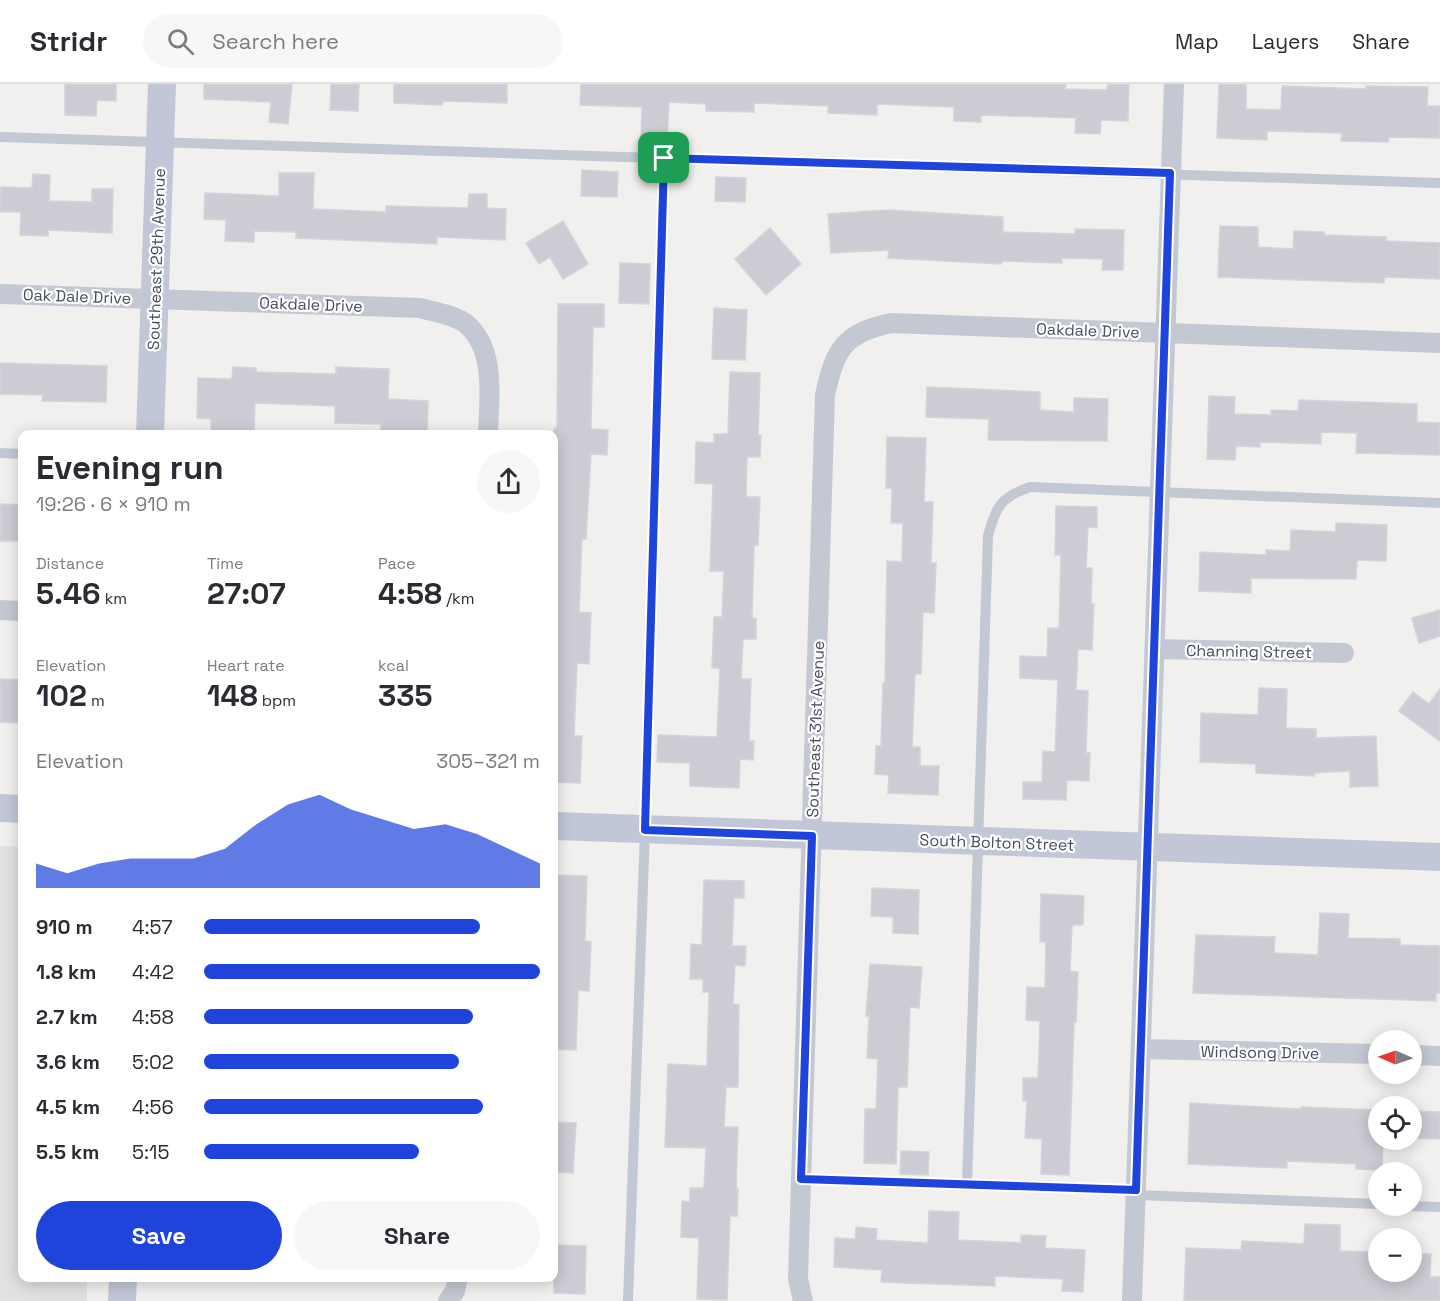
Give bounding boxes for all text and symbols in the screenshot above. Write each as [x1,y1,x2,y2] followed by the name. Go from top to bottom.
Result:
[143,14,563,68] search box
[30,23,107,59] text: Stridr
[164,25,197,58] icon: search
[212,27,339,55] text: Search here
[1175,28,1219,55] text: Map
[1252,28,1319,55] text: Layers
[1352,28,1410,55] text: Share
[638,132,689,183] pin
[647,141,680,174] icon: arrive
[143,168,170,350] street label: Southeast 29th Avenue
[23,284,131,309] street label: Oak Dale Drive
[259,292,363,317] street label: Oakdale Drive
[1036,318,1140,343] street label: Oakdale Drive
[36,447,224,489] text: Evening run
[477,450,540,513] button: share
[36,491,191,517] text: 19:26 · 6 × 910 m
[36,553,104,574] text: Distance
[207,553,243,574] text: Time
[378,553,415,574] text: Pace
[36,574,101,613] text: 5.46
[207,574,286,613] text: 27:07
[378,574,442,613] text: 4:58
[101,588,127,609] text: km
[442,588,474,609] text: /km
[802,640,829,818] street label: Southeast 31st Avenue
[1186,640,1312,663] street label: Channing Street
[36,655,106,676] text: Elevation
[207,655,285,676] text: Heart rate
[378,655,409,676] text: kcal
[36,676,87,715] text: 102
[207,676,258,715] text: 148
[378,676,432,715] text: 335
[87,690,105,711] text: m
[258,690,296,711] text: bpm
[36,748,124,774] text: Elevation
[436,748,540,774] text: 305–321 m
[919,829,1075,856] street label: South Bolton Street
[36,914,93,940] text: 910 m
[132,914,173,940] text: 4:57
[36,959,96,985] text: 1.8 km
[132,959,174,985] text: 4:42
[36,1004,98,1030] text: 2.7 km
[132,1004,174,1030] text: 4:58
[1368,1030,1422,1084] north arrow
[1368,1030,1422,1282] map controls
[1200,1041,1320,1064] street label: Windsong Drive
[36,1049,100,1075] text: 3.6 km
[132,1049,174,1075] text: 5:02
[36,1094,100,1120] text: 4.5 km
[132,1094,174,1120] text: 4:56
[1368,1096,1422,1150] button: locate
[36,1139,99,1165] text: 5.5 km
[132,1139,169,1165] text: 5:15
[1368,1162,1422,1216] button: +
[36,1201,282,1270] button: Save
[294,1201,540,1270] button: Share
[1368,1228,1422,1282] button: −

